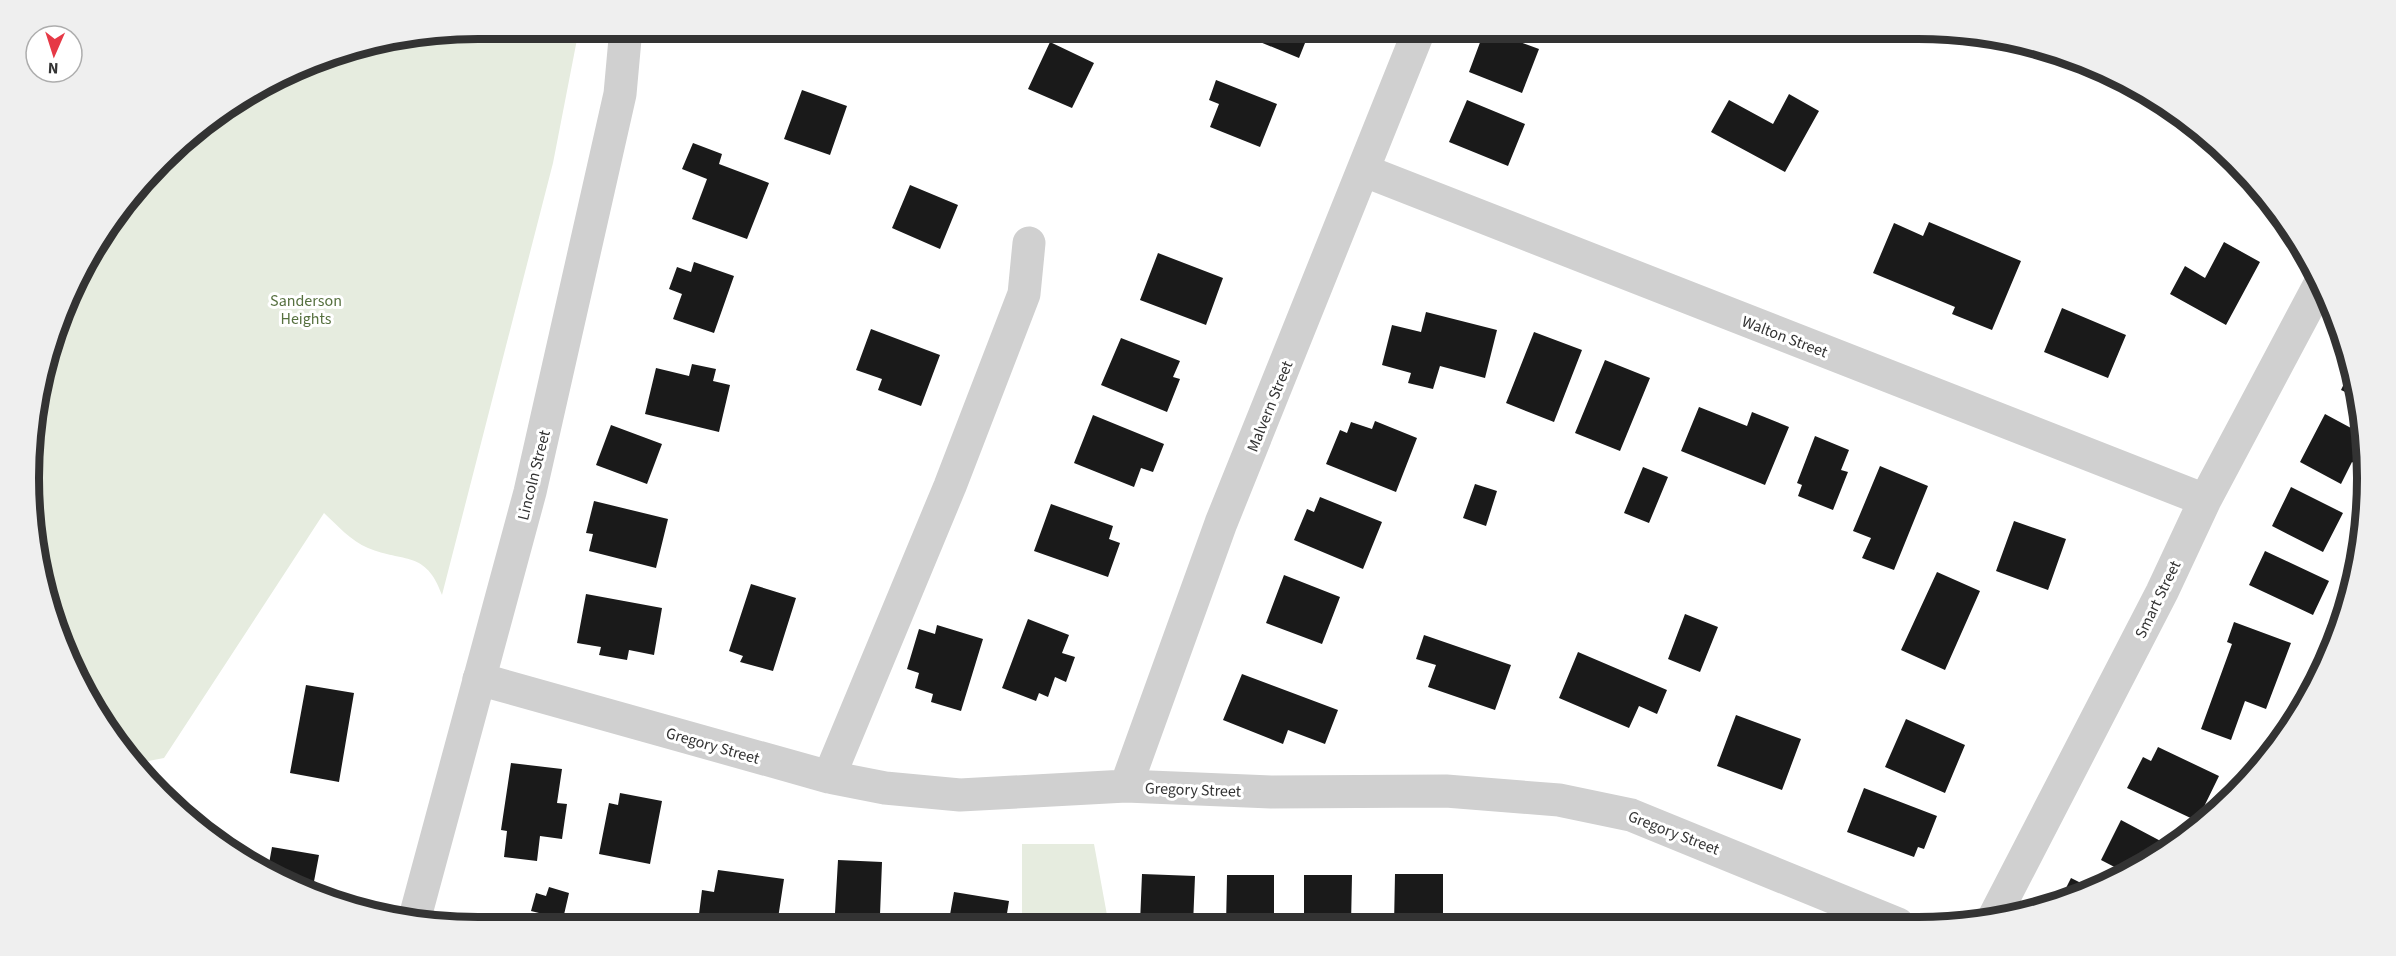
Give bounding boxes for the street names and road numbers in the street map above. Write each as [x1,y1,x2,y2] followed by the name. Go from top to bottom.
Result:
[1739,310,1831,364] street label: Walton Street
[1242,357,1298,455] street label: Malvern Street
[512,427,556,523] street label: Lincoln Street
[2130,556,2186,642] street label: Smart Street
[663,722,763,770] street label: Gregory Street
[1144,777,1242,803] street label: Gregory Street
[1625,805,1723,861] street label: Gregory Street

